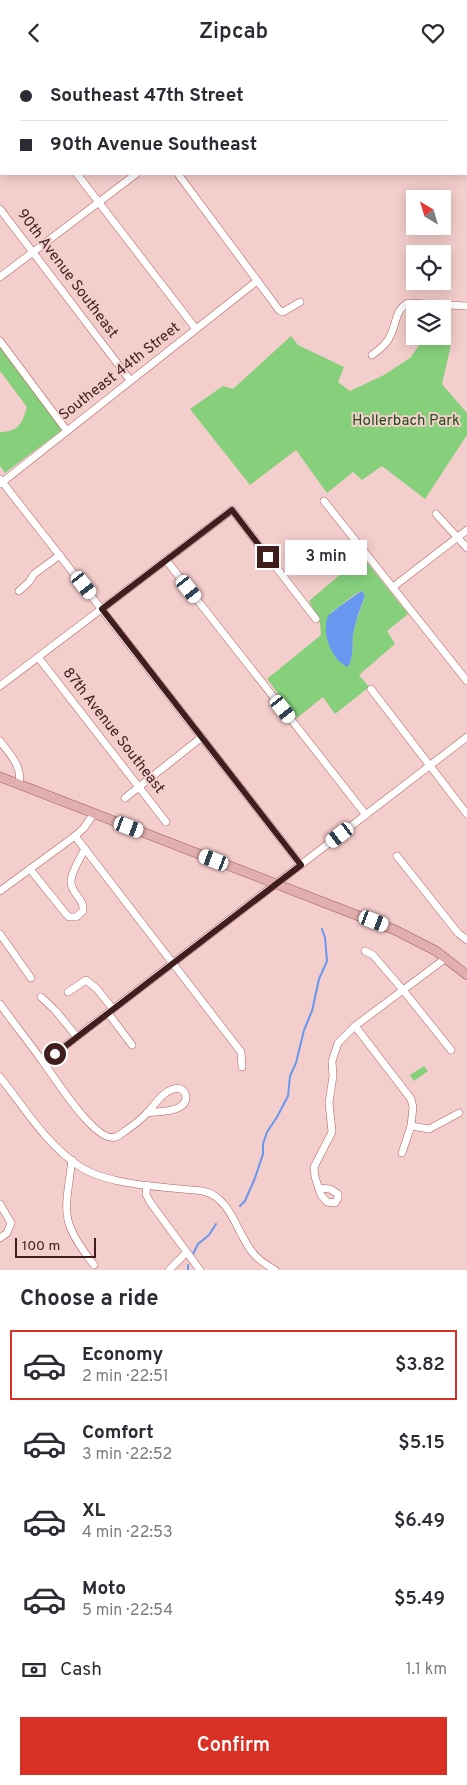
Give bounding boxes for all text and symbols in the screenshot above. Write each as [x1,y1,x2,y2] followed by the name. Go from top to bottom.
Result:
[20,19,48,47] icon: back
[199,19,268,46] text: Zipcab
[419,19,447,47] icon: heart
[50,84,244,108] text: Southeast 47th Street
[50,133,257,157] text: 90th Avenue Southeast
[406,190,451,235] north arrow
[406,190,451,345] map controls
[12,206,122,342] street label: 90th Avenue Southeast
[406,245,451,290] button: locate
[406,300,451,345] button: layers
[56,319,184,425] street label: Southeast 44th Street
[352,412,460,431] park label: Hollerbach Park
[286,539,368,575] callout: 3 min
[257,546,279,568] route end
[305,547,347,567] text: 3 min
[68,569,99,601] car
[173,573,204,605] car
[58,664,168,798] street label: 87th Avenue Southeast
[267,693,298,725] car
[112,815,145,839] car
[323,820,356,850] car
[197,848,230,872] car
[357,909,390,933] car
[44,1043,66,1065] route start
[15,1235,96,1258] scale bar
[22,1238,60,1255] text: 100 m
[20,1286,158,1313] text: Choose a ride
[22,1343,67,1388] icon: car
[82,1343,163,1367] text: Economy
[395,1353,445,1377] text: $3.82
[82,1367,169,1387] text: 2 min · 22:51
[22,1421,67,1466] icon: car
[82,1421,154,1445] text: Comfort
[398,1431,445,1455] text: $5.15
[82,1445,172,1465] text: 3 min · 22:52
[22,1499,67,1544] icon: car
[82,1499,105,1523] text: XL
[394,1509,445,1533] text: $6.49
[82,1523,173,1543] text: 4 min · 22:53
[22,1577,67,1622] icon: car
[82,1577,126,1601] text: Moto
[394,1587,445,1611] text: $5.49
[82,1601,173,1621] text: 5 min · 22:54
[20,1656,48,1684] icon: cash
[60,1658,102,1682] text: Cash
[406,1660,447,1680] text: 1.1 km
[20,1717,447,1775] button: Confirm

